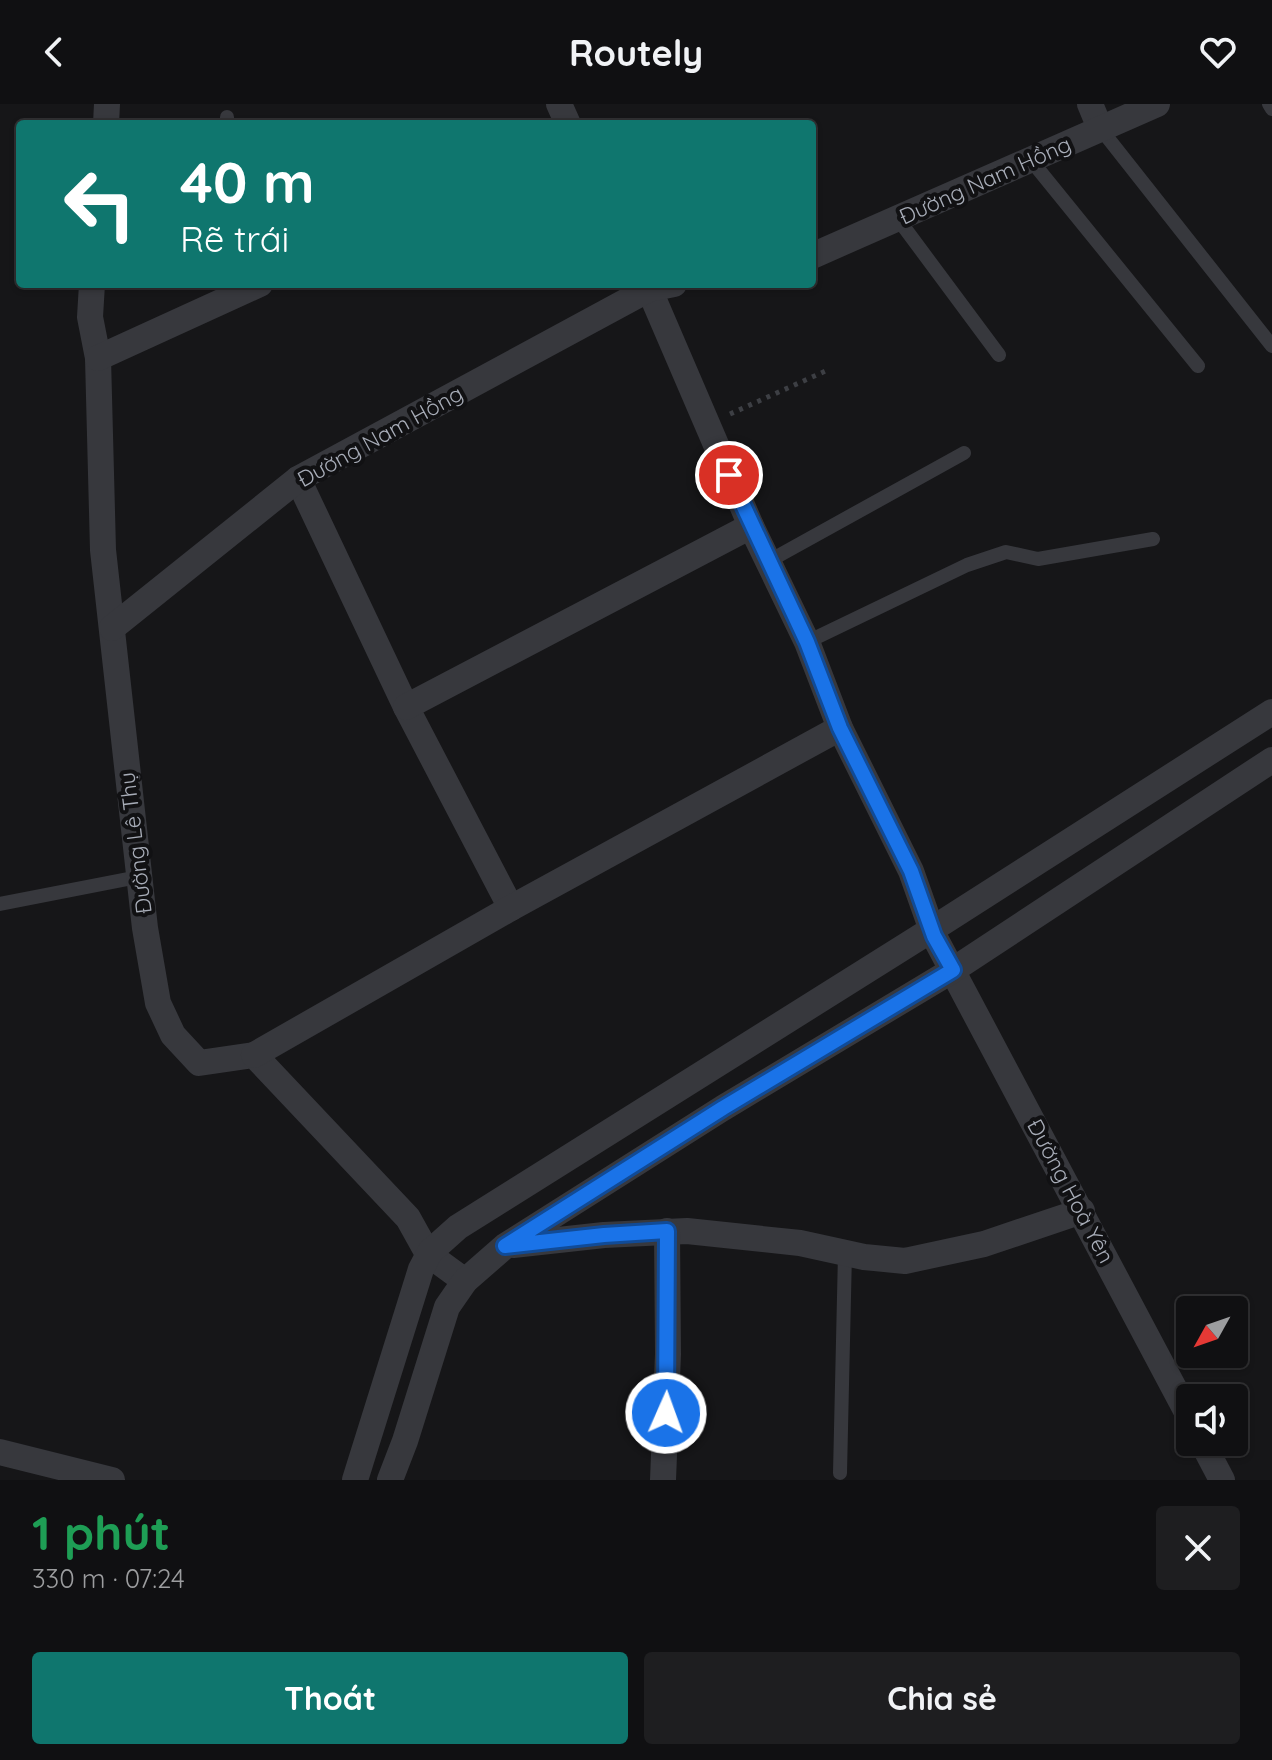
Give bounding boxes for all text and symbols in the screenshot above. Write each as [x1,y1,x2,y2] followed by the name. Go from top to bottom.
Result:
[32,30,76,74] icon: back
[569,30,703,75] text: Routely
[1196,30,1240,74] icon: heart
[895,130,1075,230] street label: Đường Nam Hồng
[180,147,315,217] text: 40 m
[48,152,152,256] icon: left
[180,216,289,261] text: Rẽ trái
[292,379,468,493] street label: Đường Nam Hồng
[695,441,763,509] pin
[707,453,751,497] icon: arrive
[112,771,158,915] street label: Đường Lê Thụ
[1021,1114,1121,1268] street label: Đường Hoà Yên
[1176,1296,1248,1368] north arrow
[1176,1296,1248,1456] map controls
[624,1371,708,1455] position arrow
[1176,1384,1248,1456] button: sound
[32,1502,170,1562] text: 1 phút
[1156,1506,1240,1590] button: close
[32,1562,185,1595] text: 330 m · 07:24
[32,1652,628,1744] button: Thoát
[644,1652,1240,1744] button: Chia sẻ

